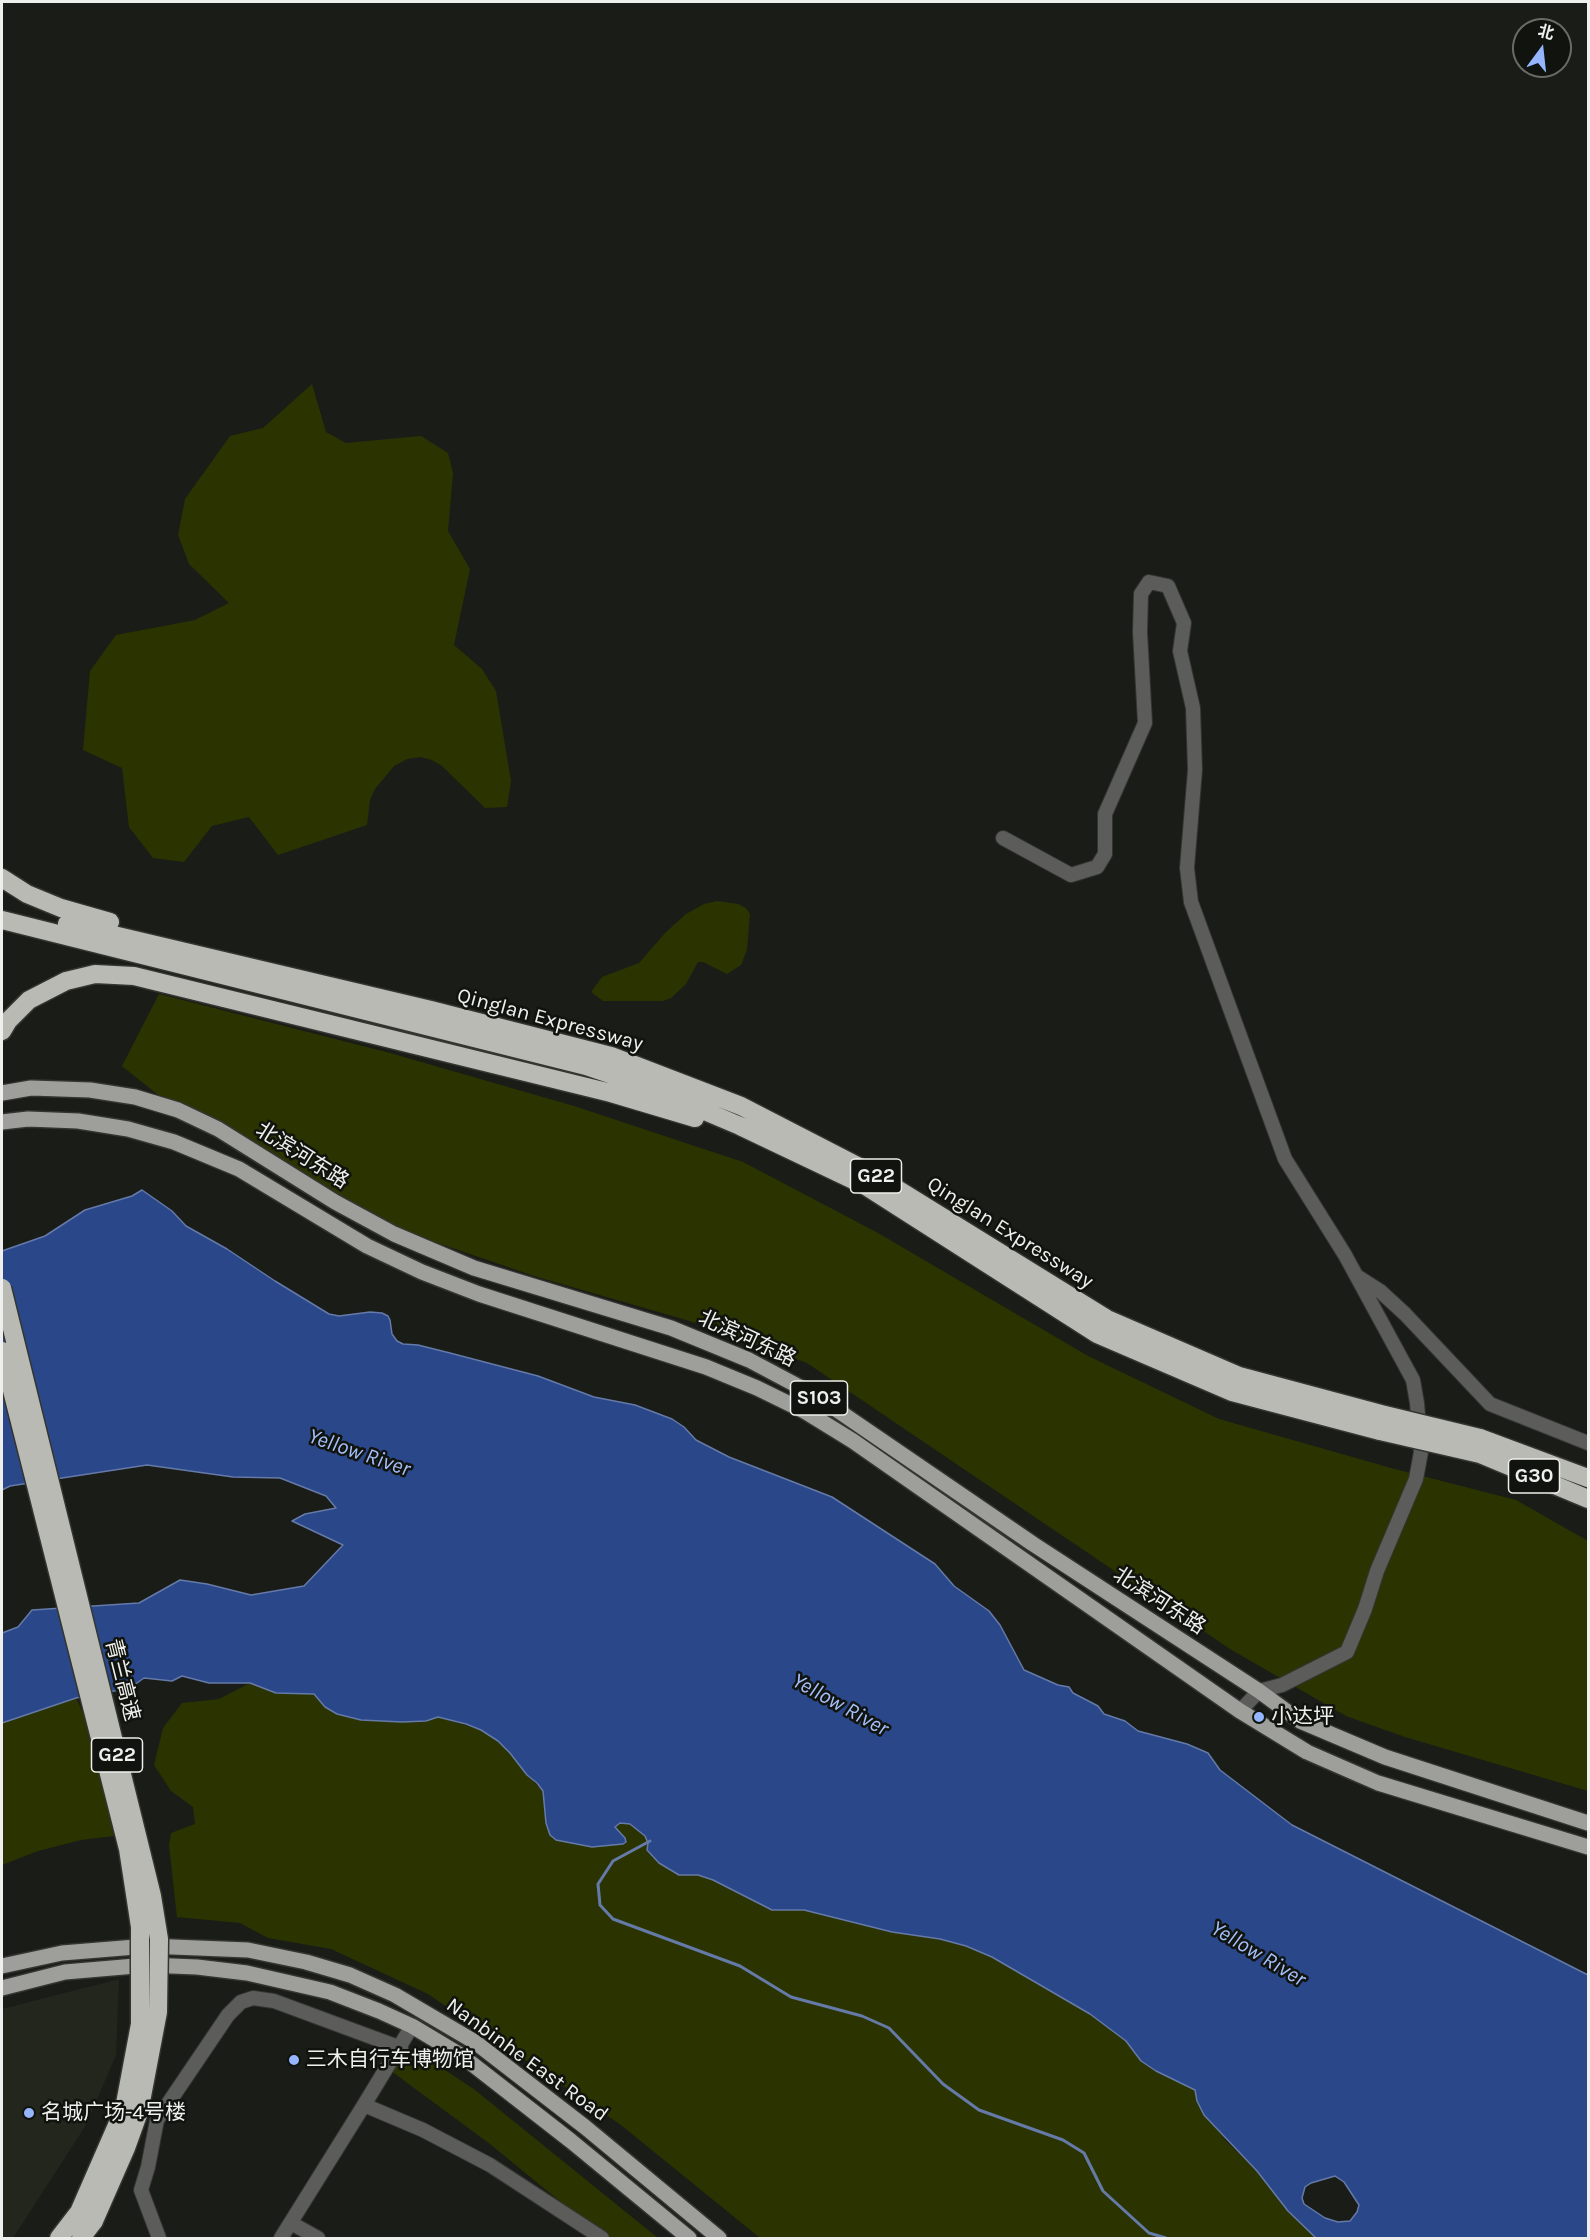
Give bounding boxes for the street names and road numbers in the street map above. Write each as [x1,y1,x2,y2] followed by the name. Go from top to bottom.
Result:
[454,983,646,1057] street label: Qinglan Expressway
[251,1117,353,1195] street label: 北滨河东路
[850,1159,902,1193] road number: G22
[922,1172,1098,1294] street label: Qinglan Expressway
[694,1305,800,1373] street label: 北滨河东路
[790,1381,848,1415] road number: S103
[1508,1459,1559,1493] road number: G30
[1108,1562,1210,1640] street label: 北滨河东路
[100,1636,144,1724] street label: 青兰高速
[92,1738,142,1772] road number: G22
[441,1993,613,2127] street label: Nanbinhe East Road

